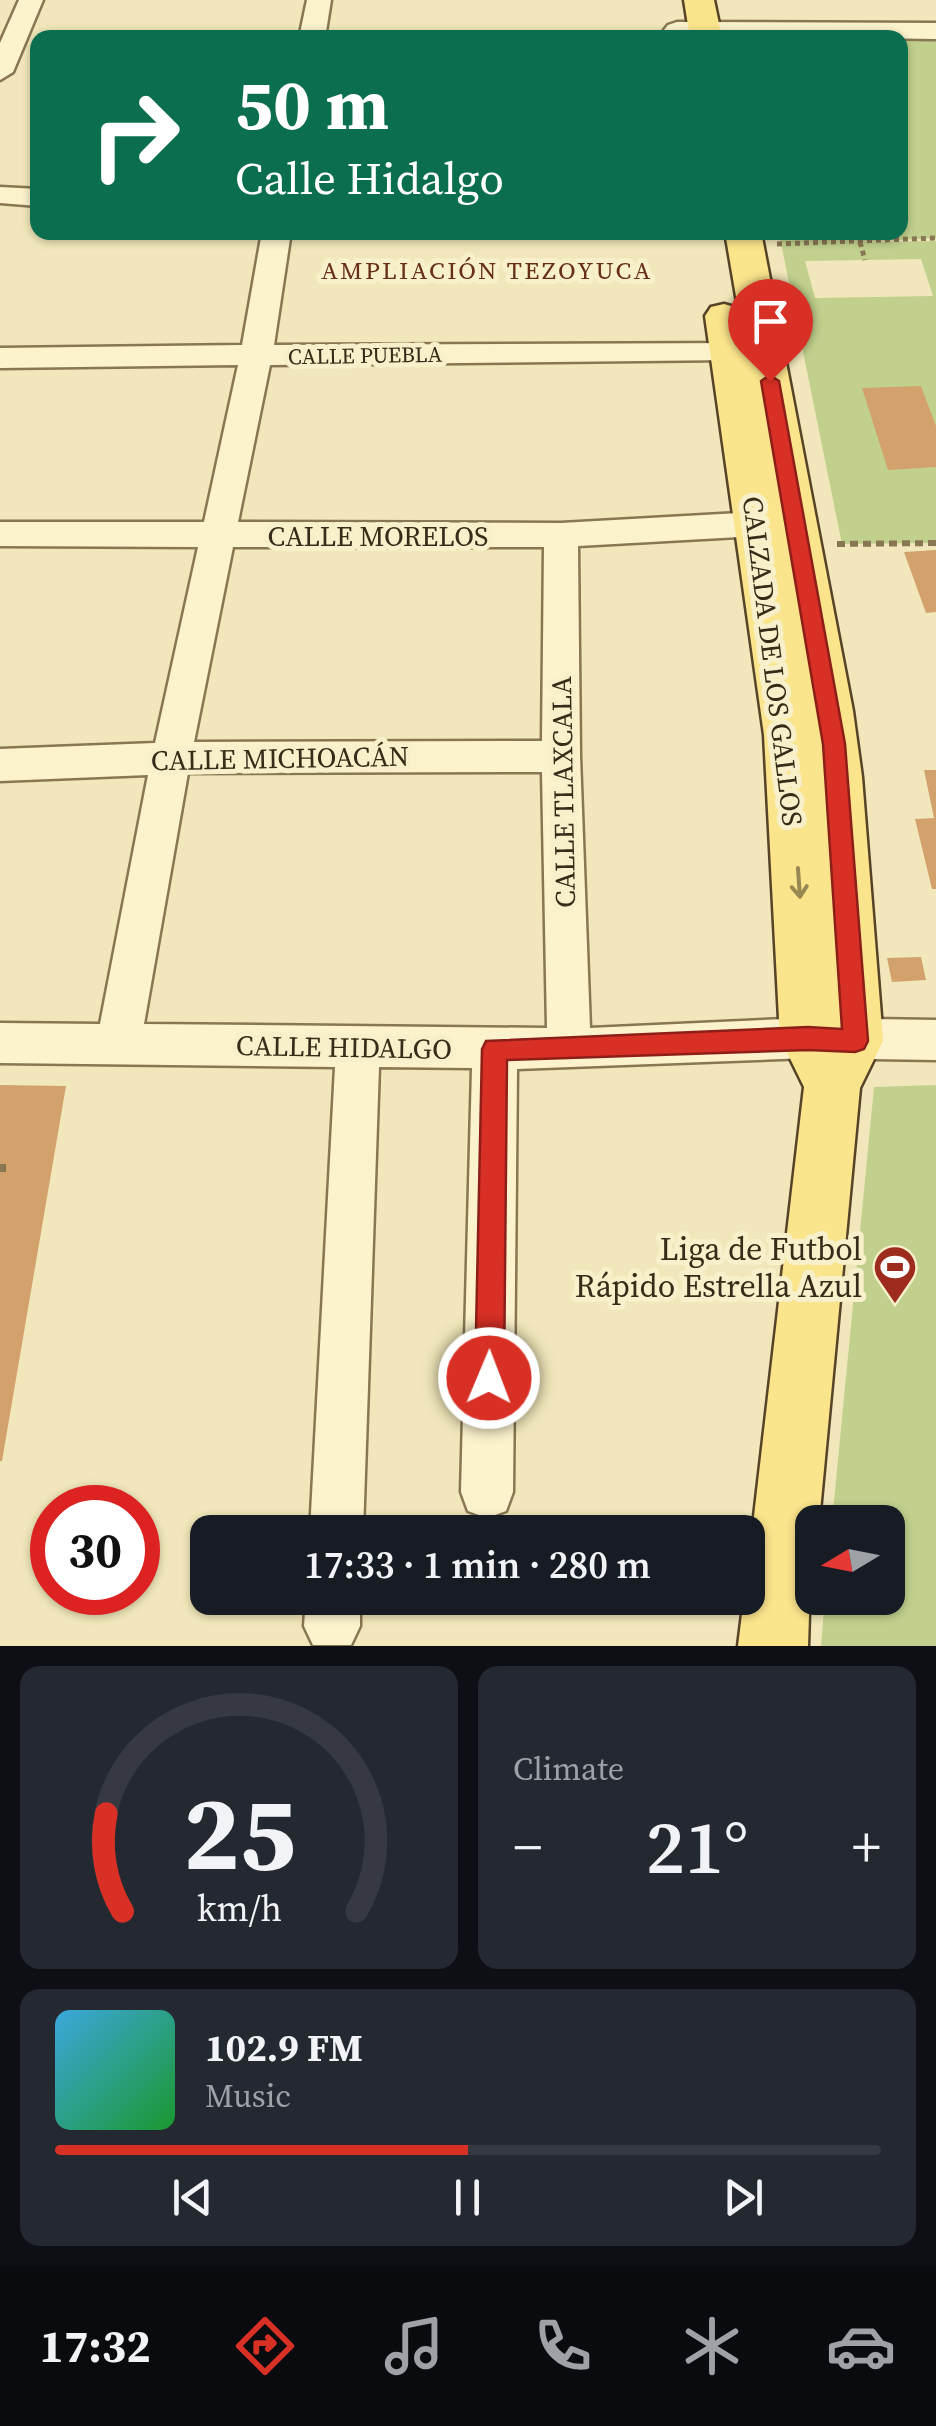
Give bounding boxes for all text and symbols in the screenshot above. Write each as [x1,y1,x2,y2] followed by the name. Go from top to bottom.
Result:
[235,56,389,152] text: 50 m
[70,70,200,200] icon: right
[235,147,504,209] text: Calle Hidalgo
[321,253,653,287] district label: AMPLIACIÓN TEZOYUCA
[728,279,813,382] pin
[743,294,798,349] icon: arrive
[288,339,443,371] street label: CALLE PUEBLA
[734,494,812,828] street label: CALZADA DE LOS GALLOS
[268,517,488,555] street label: CALLE MORELOS
[542,675,584,908] street label: CALLE TLAXCALA
[150,737,410,779] street label: CALLE MICHOACÁN
[789,867,808,899] one-way arrow
[236,1026,452,1068] street label: CALLE HIDALGO
[575,1227,862,1308] place label: Liga de Futbol Rápido Estrella Azul
[872,1244,918,1305] sports icon: Liga de Futbol Rápido Estrella Azul
[437,1326,541,1430] position arrow
[30,1485,160,1615] speed limit sign: 30
[795,1505,905,1615] north arrow
[795,1505,905,1615] map controls
[304,1539,651,1591] text: 17:33 · 1 min · 280 m
[513,1747,624,1791] text: Climate
[183,1761,295,1904] text: 25
[646,1795,748,1898] text: 21°
[513,1809,542,1884] text: −
[852,1809,881,1884] text: +
[196,1884,282,1933] text: km/h
[205,2022,363,2074] text: 102.9 FM
[205,2074,291,2118] text: Music
[165,2170,220,2225] icon: previous
[440,2170,495,2225] icon: pause
[716,2170,771,2225] icon: next
[230,2311,300,2381] icon: directions
[379,2311,449,2381] icon: music
[528,2311,598,2381] icon: phone
[677,2311,747,2381] icon: climate
[826,2311,896,2381] icon: car
[40,2315,151,2377] text: 17:32

